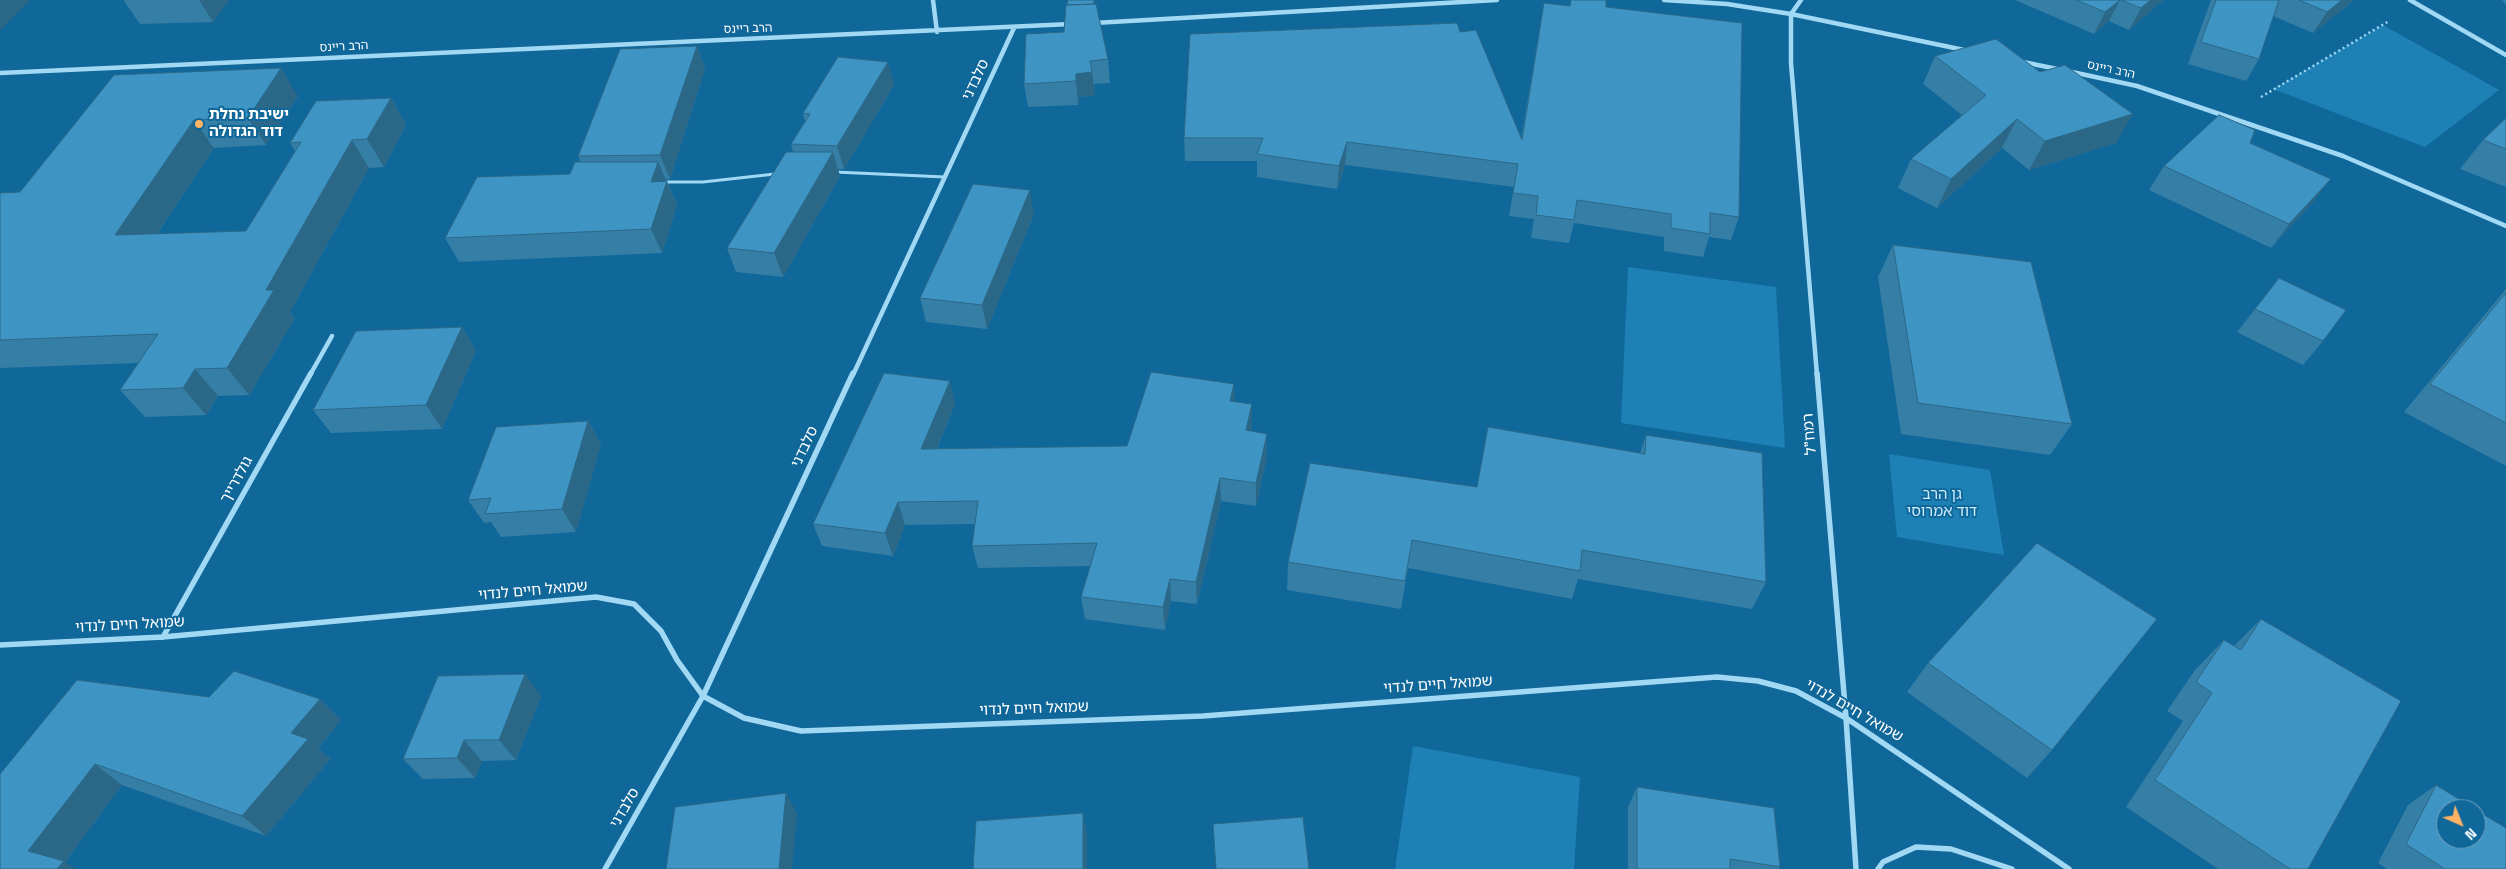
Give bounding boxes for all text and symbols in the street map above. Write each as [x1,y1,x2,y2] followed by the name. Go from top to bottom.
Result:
[723,21,773,37] street label: הרב ריינס
[319,39,369,55] street label: הרב ריינס
[959,57,993,103] street label: סלבדני
[2086,58,2136,82] street label: הרב ריינס
[209,106,289,141] place label: ישיבת נחלת דוד הגדולה
[193,118,205,130] marker: ישיבת נחלת דוד הגדולה
[1799,412,1821,456] street label: רמח"ל
[788,424,822,470] street label: סלבדני
[217,454,257,506] street label: גולדרייך
[1907,486,1977,521] park label: גן הרב דוד אמרוסי
[478,577,588,605] street label: שמואל חיים לנדוי
[75,613,185,637] street label: שמואל חיים לנדוי
[1383,672,1493,698] street label: שמואל חיים לנדוי
[1802,676,1906,746] street label: שמואל חיים לנדוי
[979,698,1089,720] street label: שמואל חיים לנדוי
[606,785,644,831] street label: סלבדני
[2436,799,2486,849] north arrow
[2461,824,2480,844] text: N

